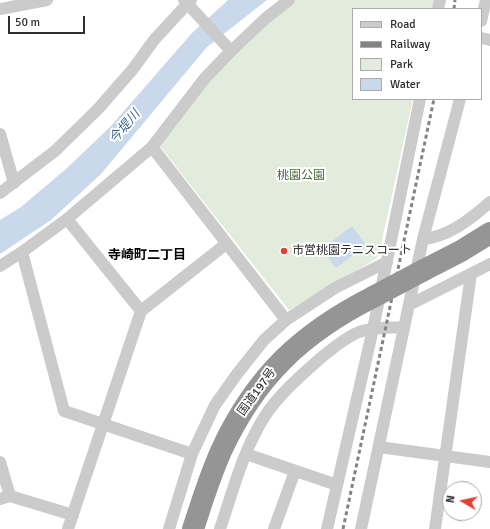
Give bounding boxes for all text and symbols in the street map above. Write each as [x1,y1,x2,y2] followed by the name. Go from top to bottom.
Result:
[10,8,87,34] scale bar
[352,8,482,100] legend
[15,15,40,30] text: 50 m
[390,17,416,32] text: Road
[390,37,430,52] text: Railway
[390,57,413,72] text: Park
[390,77,420,92] text: Water
[106,107,144,147] water label: 今堤川
[277,169,325,183] park label: 桃園公園
[292,244,412,258] place label: 市営桃園テニスコート
[279,246,289,256] marker: 市営桃園テニスコート
[108,248,186,264] district label: 寺崎町二丁目
[235,365,279,419] street label: 国道197号
[442,481,482,521] north arrow
[444,494,458,504] text: N

